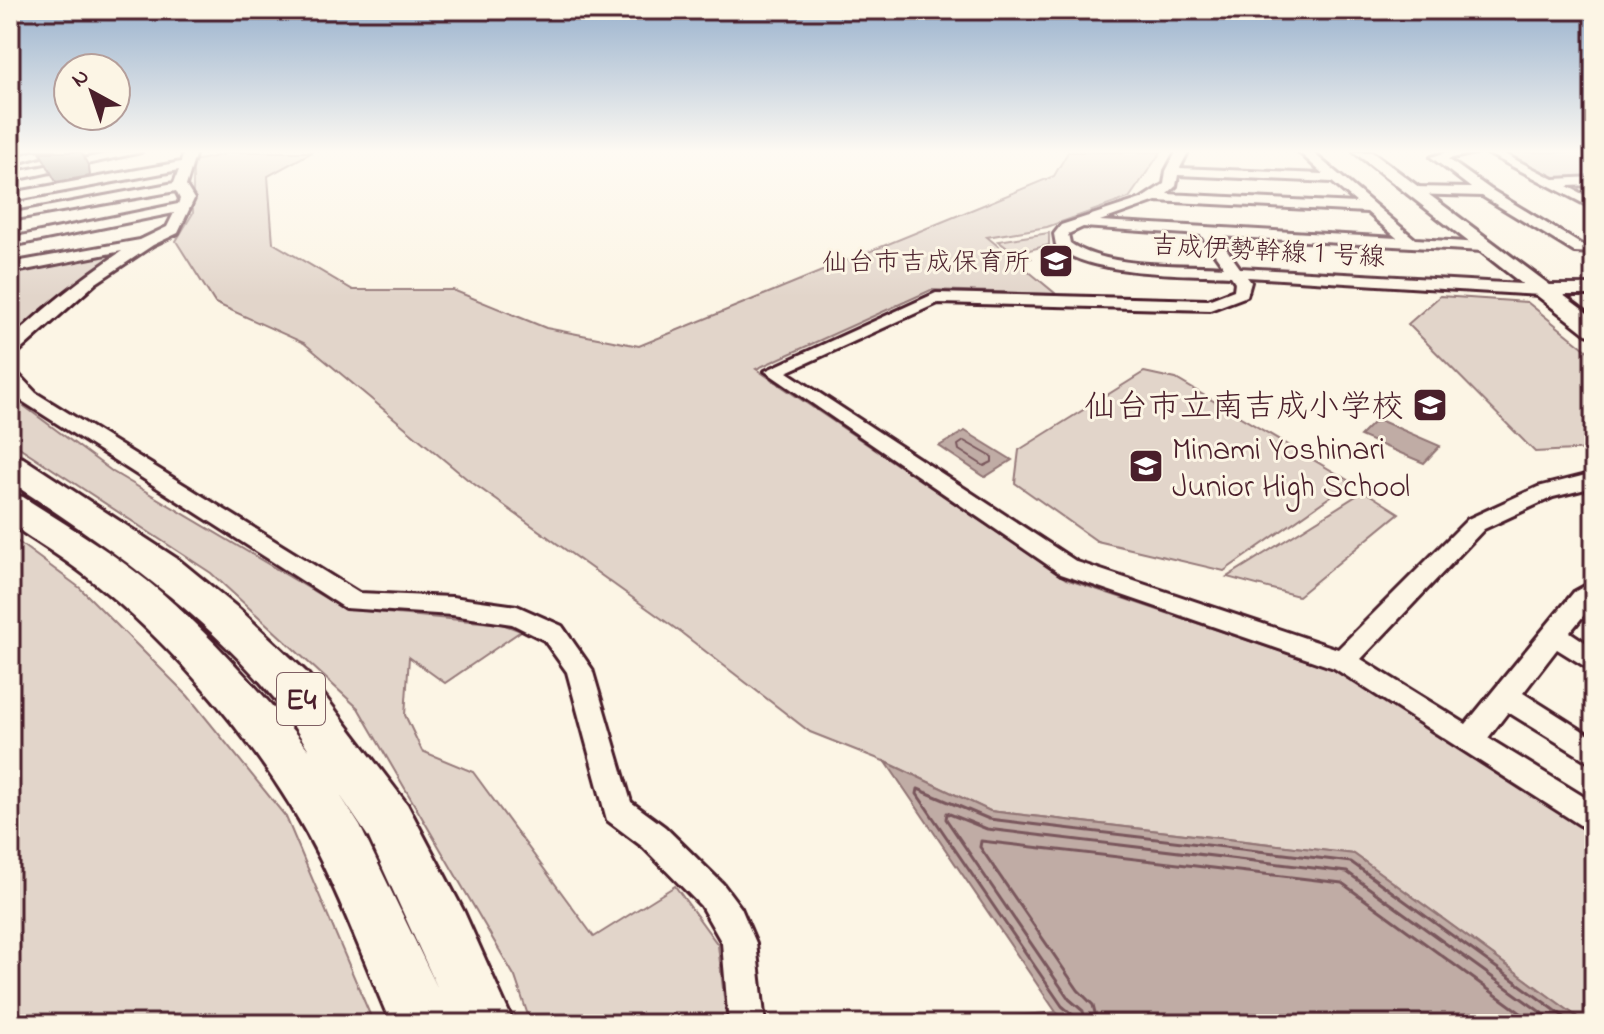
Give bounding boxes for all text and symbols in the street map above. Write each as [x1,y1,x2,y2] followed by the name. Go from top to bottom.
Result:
[52,52,132,132] north arrow
[65,62,97,96] text: N
[1150,228,1386,278] street label: 吉成伊勢幹線１号線
[1037,242,1075,280] school or university icon: 仙台市吉成保育所
[822,245,1030,283] place label: 仙台市吉成保育所
[1084,385,1404,432] place label: 仙台市立南吉成小学校
[1411,386,1449,424] school or university icon: 仙台市立南吉成小学校
[1172,428,1410,512] place label: Minami Yoshinari Junior High School
[1127,447,1165,485] school or university icon: Minami Yoshinari Junior High School
[277,673,325,725] road number: E4

